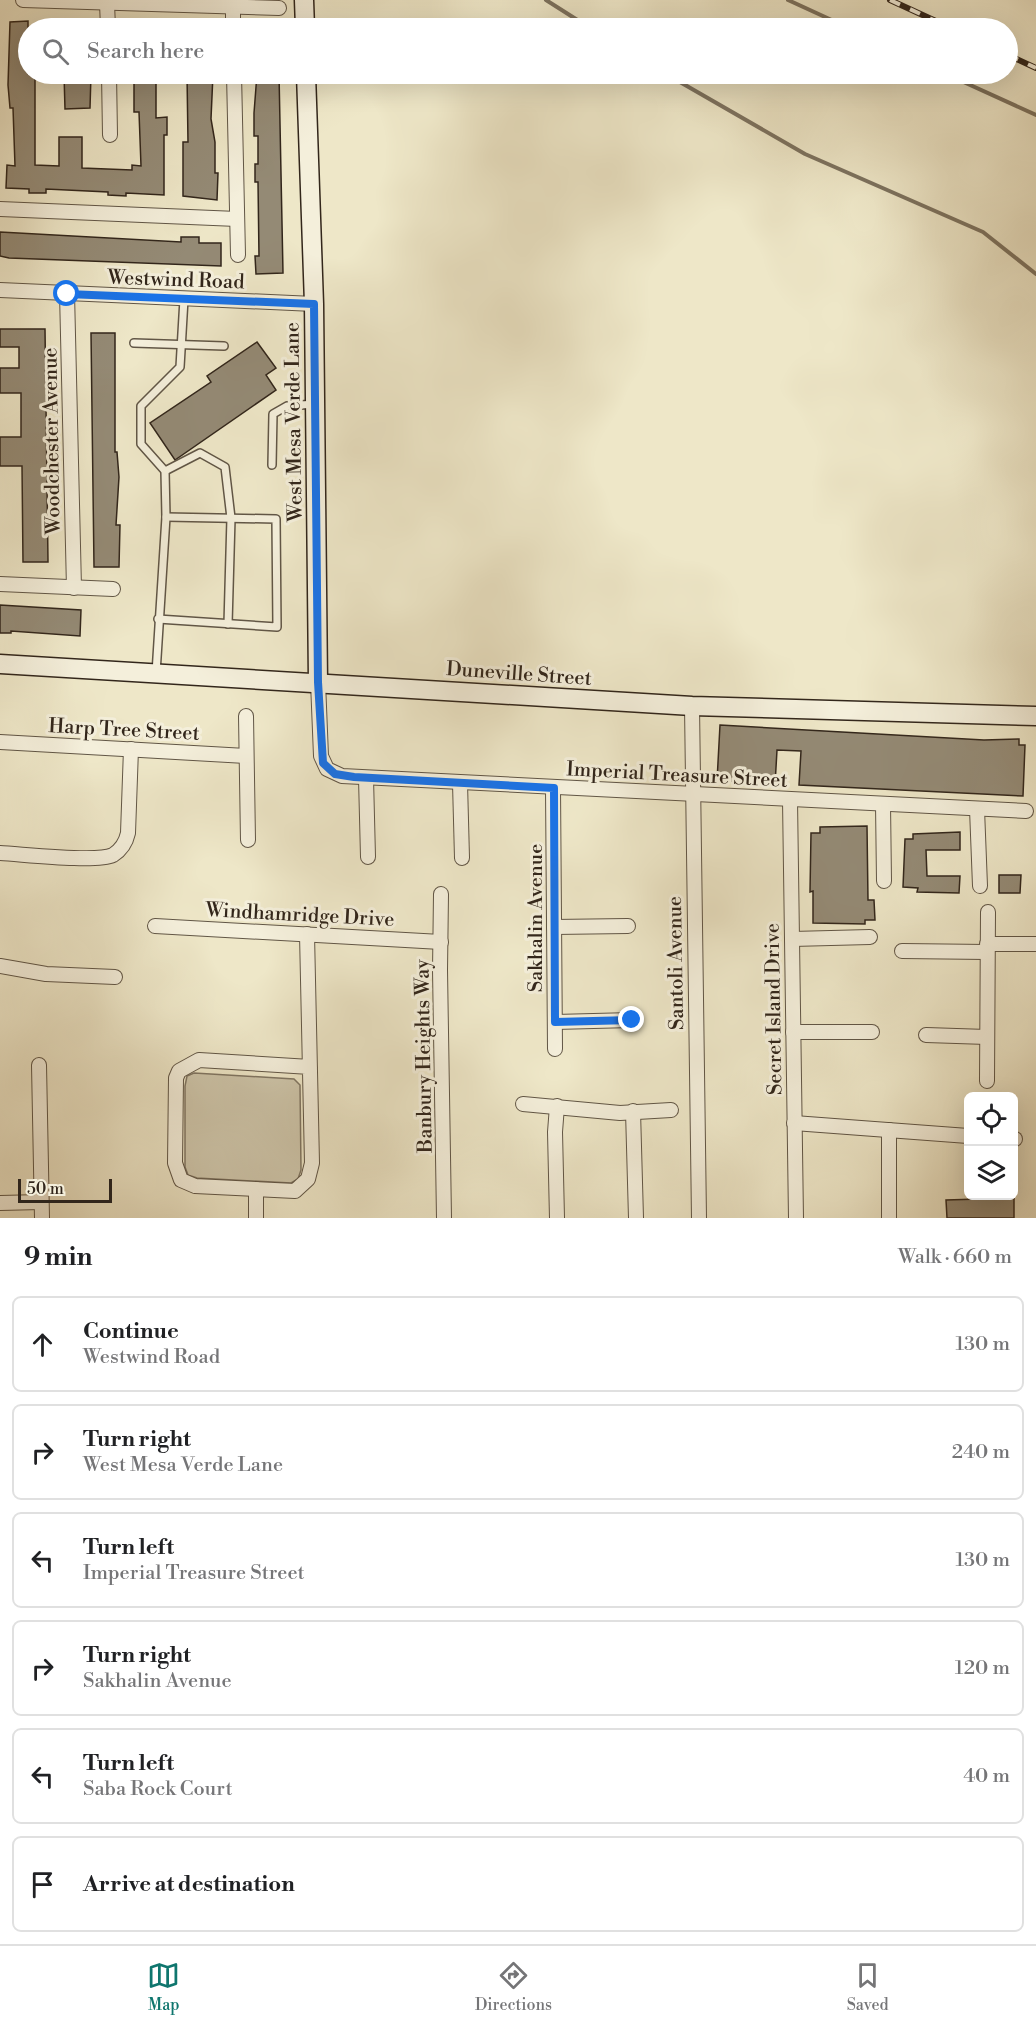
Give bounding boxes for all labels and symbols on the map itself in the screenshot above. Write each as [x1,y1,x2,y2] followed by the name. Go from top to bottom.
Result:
[106,266,246,295] street label: Westwind Road
[53,280,79,306] route start
[280,322,309,523] street label: West Mesa Verde Lane
[38,347,67,536] street label: Woodchester Avenue
[445,657,593,692] street label: Duneville Street
[48,714,200,747] street label: Harp Tree Street
[566,757,788,794] street label: Imperial Treasure Street
[524,844,549,992] street label: Sakhalin Avenue
[663,896,690,1030] street label: Santoli Avenue
[204,898,395,933] street label: Windhamridge Drive
[760,923,789,1095] street label: Secret Island Drive
[410,959,439,1154] street label: Banbury Heights Way
[618,1006,644,1032] route end
[18,1176,112,1204] scale bar

